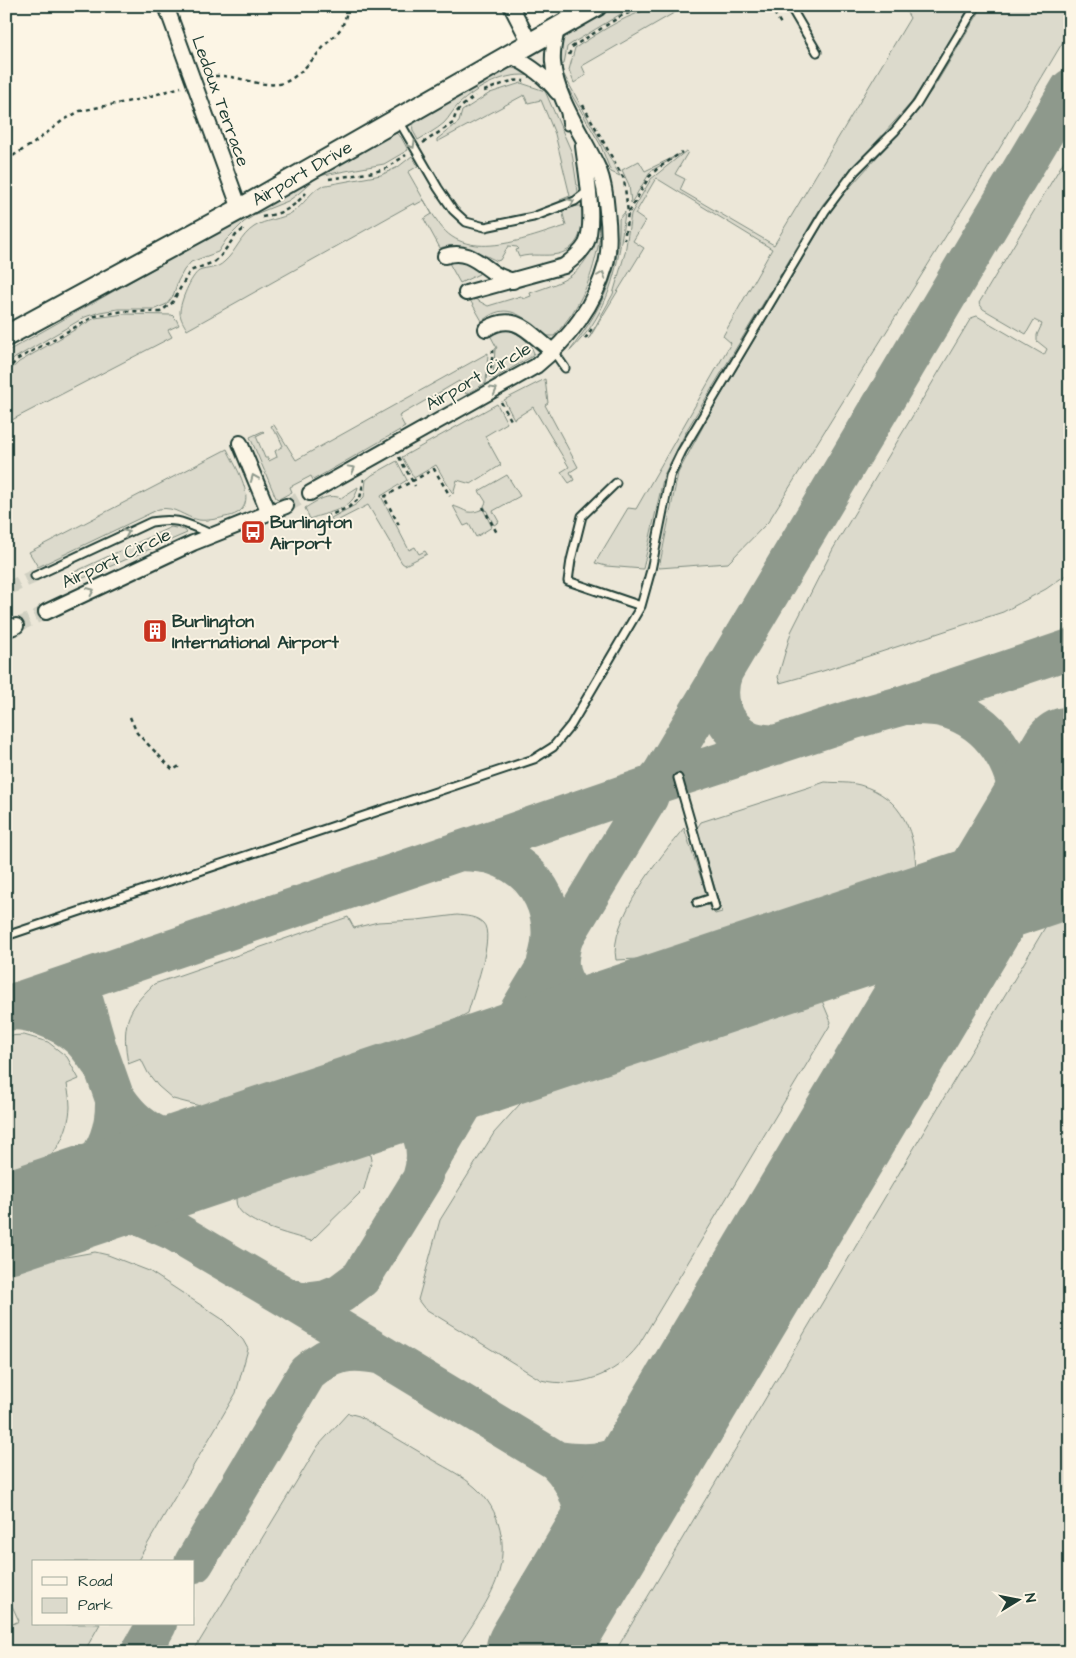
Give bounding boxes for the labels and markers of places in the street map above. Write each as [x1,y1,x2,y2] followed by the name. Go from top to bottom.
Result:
[270,510,352,556] place label: Burlington Airport
[240,519,266,545] bus stop icon: Burlington Airport
[172,609,339,655] place label: Burlington International Airport
[142,618,168,644] building icon: Burlington International Airport

